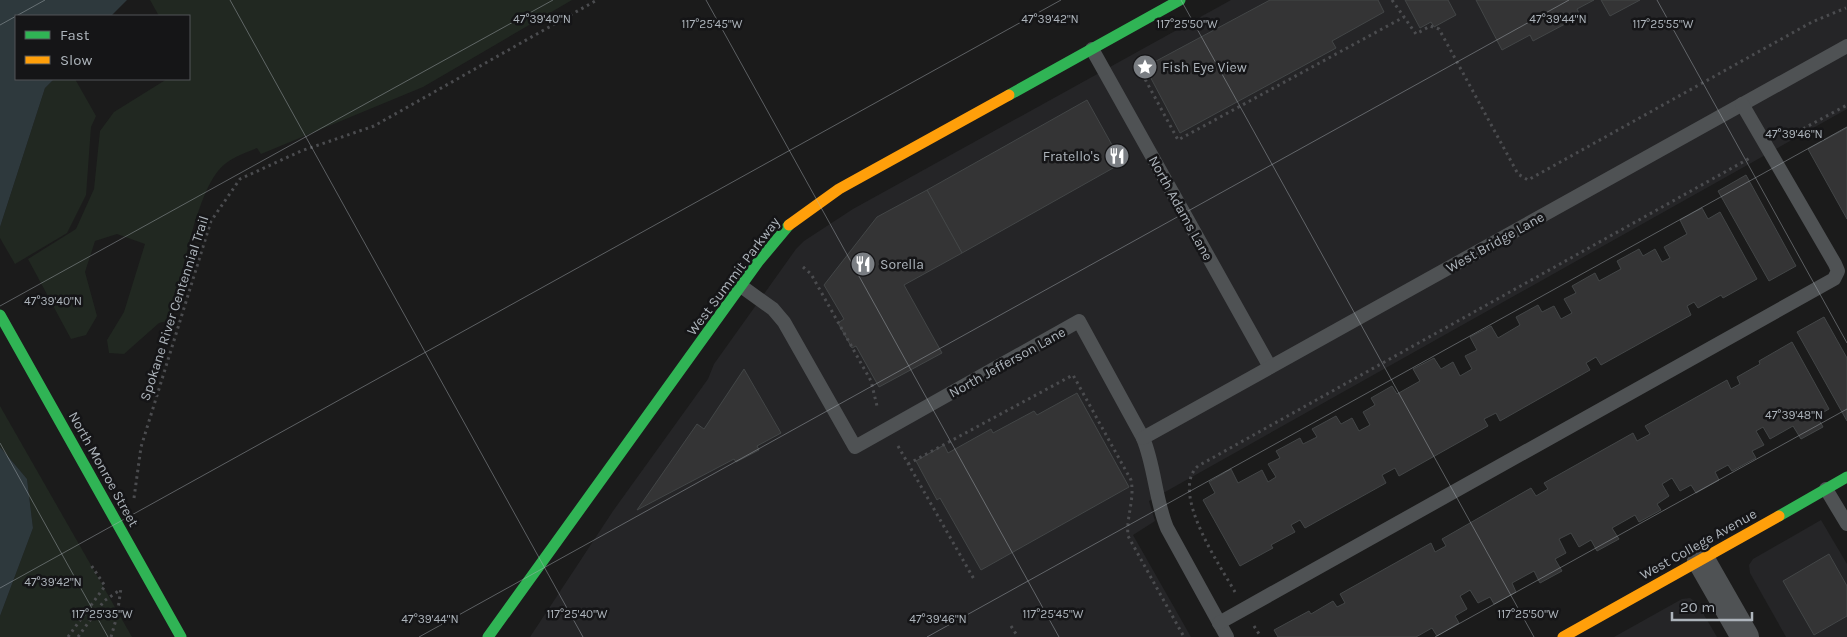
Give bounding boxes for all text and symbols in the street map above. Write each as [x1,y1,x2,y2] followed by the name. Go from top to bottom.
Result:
[513,12,571,26] text: 47°39'40"N
[1021,12,1079,26] text: 47°39'42"N
[1529,12,1587,26] text: 47°39'44"N
[15,15,190,80] legend
[682,17,743,31] text: 117°25'45"W
[1156,17,1218,31] text: 117°25'50"W
[1633,17,1694,31] text: 117°25'55"W
[60,26,90,44] text: Fast
[60,51,92,69] text: Slow
[1132,54,1158,80] place icon: Fish Eye View
[1162,59,1247,76] place label: Fish Eye View
[1765,127,1823,141] text: 47°39'46"N
[1104,143,1130,169] restaurant icon: Fratello's
[1043,148,1100,165] place label: Fratello's
[1145,153,1216,264] street label: North Adams Lane
[1443,208,1547,276] street label: West Bridge Lane
[136,213,212,403] street label: Spokane River Centennial Trail
[683,213,784,339] street label: West Summit Parkway
[850,251,876,277] restaurant icon: Sorella
[880,256,924,273] place label: Sorella
[24,294,82,308] text: 47°39'40"N
[946,323,1069,402] street label: North Jefferson Lane
[1765,408,1823,422] text: 47°39'48"N
[65,409,142,530] street label: North Monroe Street
[1637,505,1760,584] street label: West College Avenue
[24,575,82,589] text: 47°39'42"N
[1672,590,1752,622] scale bar
[1680,598,1715,616] text: 20 m
[71,607,133,621] text: 117°25'35"W
[546,607,608,621] text: 117°25'40"W
[1023,607,1084,621] text: 117°25'45"W
[1497,607,1559,621] text: 117°25'50"W
[401,612,459,626] text: 47°39'44"N
[909,612,967,626] text: 47°39'46"N

